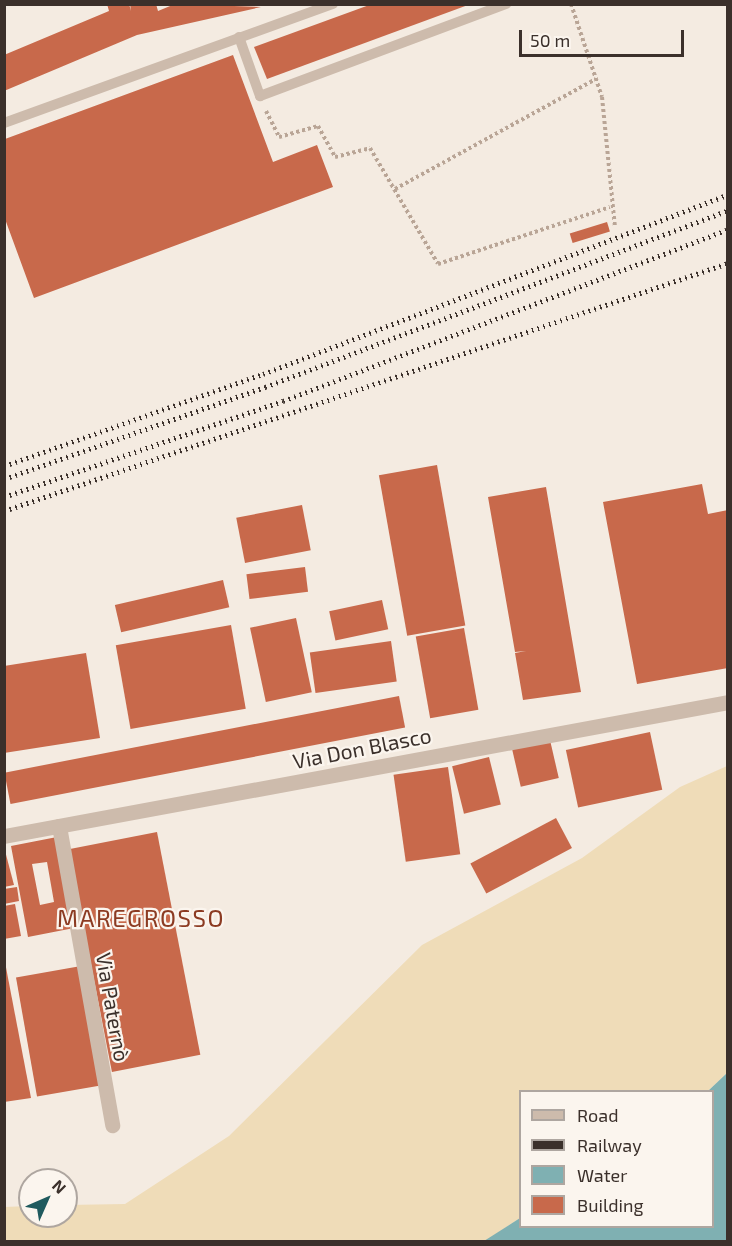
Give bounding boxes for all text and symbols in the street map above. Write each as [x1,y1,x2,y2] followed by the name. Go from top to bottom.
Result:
[522,18,687,56] scale bar
[530,29,570,51] text: 50 m
[291,722,433,774] street label: Via Don Blasco
[57,904,225,932] district label: MAREGROSSO
[91,951,135,1063] street label: Via Paternò
[519,1090,714,1228] legend
[577,1104,618,1126] text: Road
[577,1134,642,1156] text: Railway
[577,1164,627,1186] text: Water
[18,1168,78,1228] north arrow
[49,1176,70,1197] text: N
[577,1194,644,1216] text: Building

